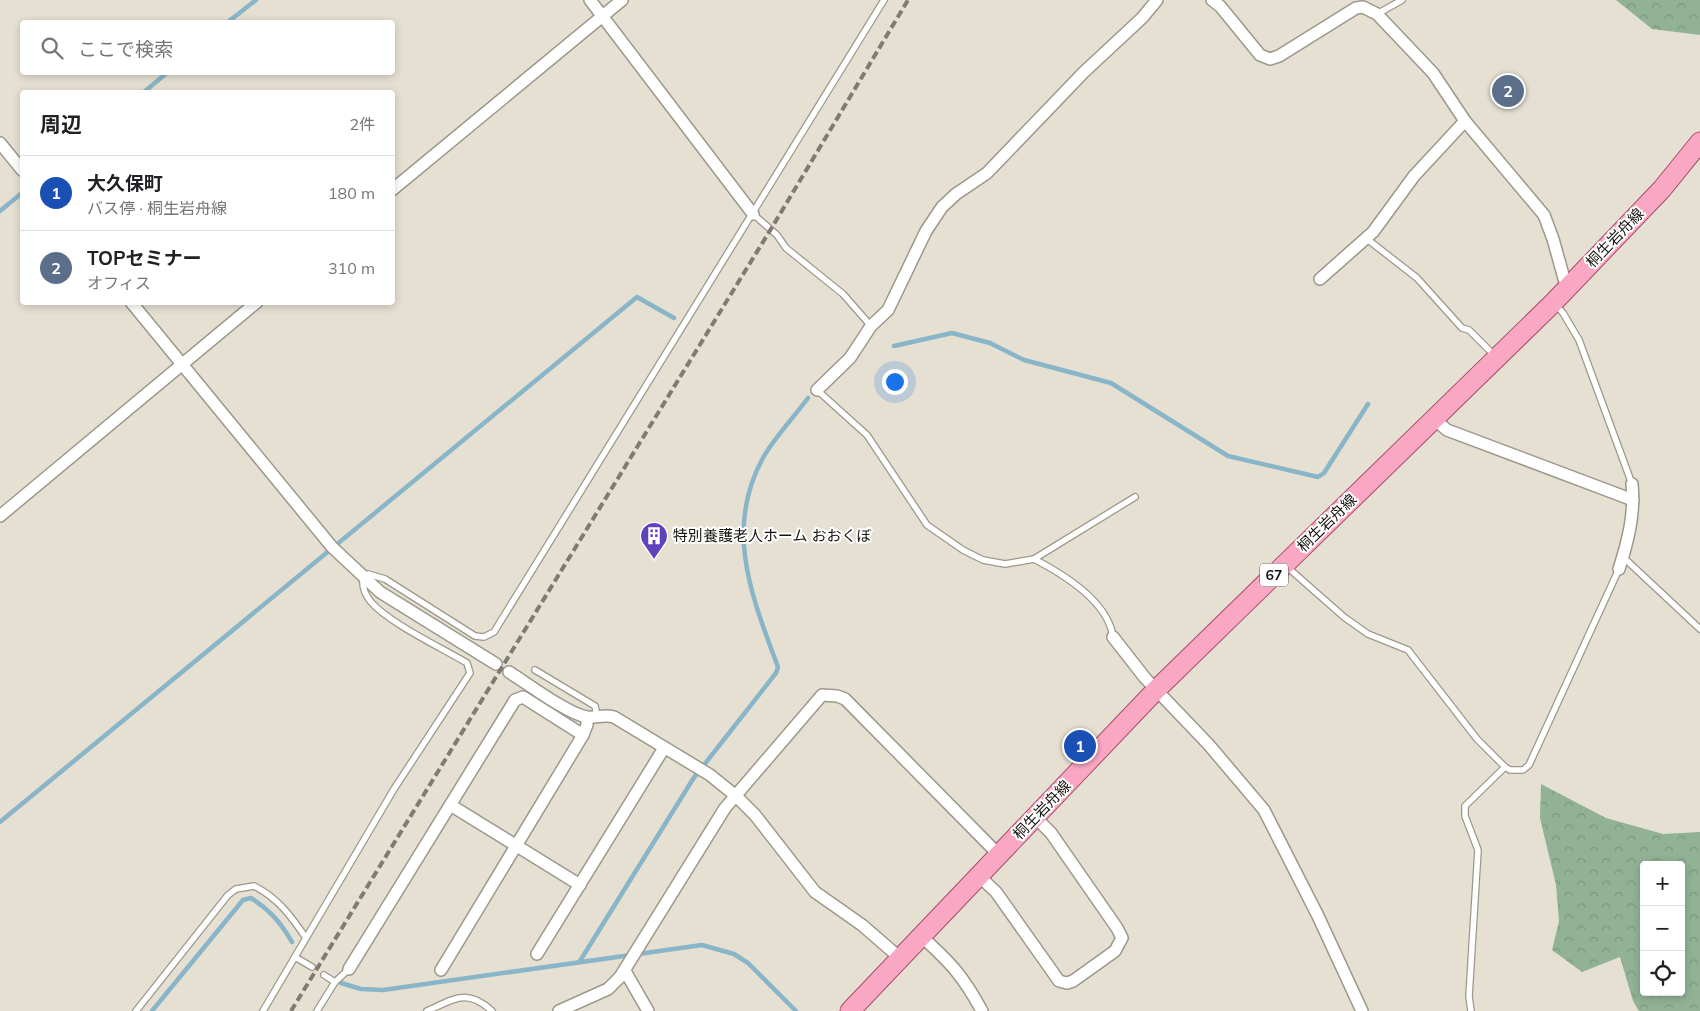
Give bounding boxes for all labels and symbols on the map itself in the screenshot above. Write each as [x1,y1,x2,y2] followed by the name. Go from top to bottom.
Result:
[1492,72,1524,110] pin: 2
[1582,204,1648,271] street label: 桐生岩舟線
[882,369,908,395] your location
[1293,490,1360,556] street label: 桐生岩舟線
[639,521,669,560] building icon: 特別養護老人ホーム おおくぼ
[673,526,871,545] place label: 特別養護老人ホーム おおくぼ
[1260,564,1288,586] road number: 67
[1064,727,1096,765] pin: 1
[1009,776,1075,843] street label: 桐生岩舟線

